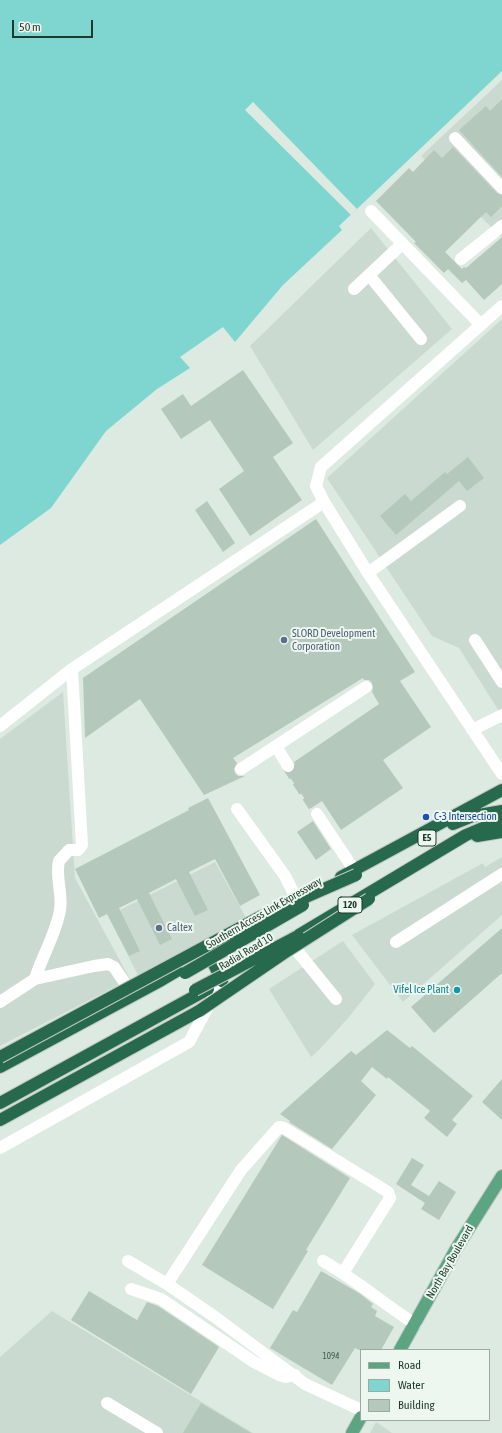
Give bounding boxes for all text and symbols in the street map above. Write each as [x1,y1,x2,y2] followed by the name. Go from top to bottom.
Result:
[14,12,95,38] scale bar
[19,20,41,34] text: 50 m
[292,627,375,653] place label: SLORD Development Corporation
[279,635,289,645] marker: SLORD Development Corporation
[434,810,497,824] place label: C-3 Intersection
[421,812,431,822] marker: C-3 Intersection
[418,830,436,846] road number: E5
[204,874,324,952] street label: Southern Access Link Expressway
[338,897,362,913] road number: 120
[167,921,192,935] place label: Caltex
[154,923,164,933] marker: Caltex
[217,931,275,973] street label: Radial Road 10
[393,983,449,997] place label: Vifel Ice Plant
[452,985,462,995] marker: Vifel Ice Plant
[424,1223,476,1301] street label: North Bay Boulevard
[360,1349,490,1421] legend
[323,1351,339,1361] house number: 1094
[398,1358,421,1372] text: Road
[398,1378,424,1392] text: Water
[398,1398,435,1412] text: Building

